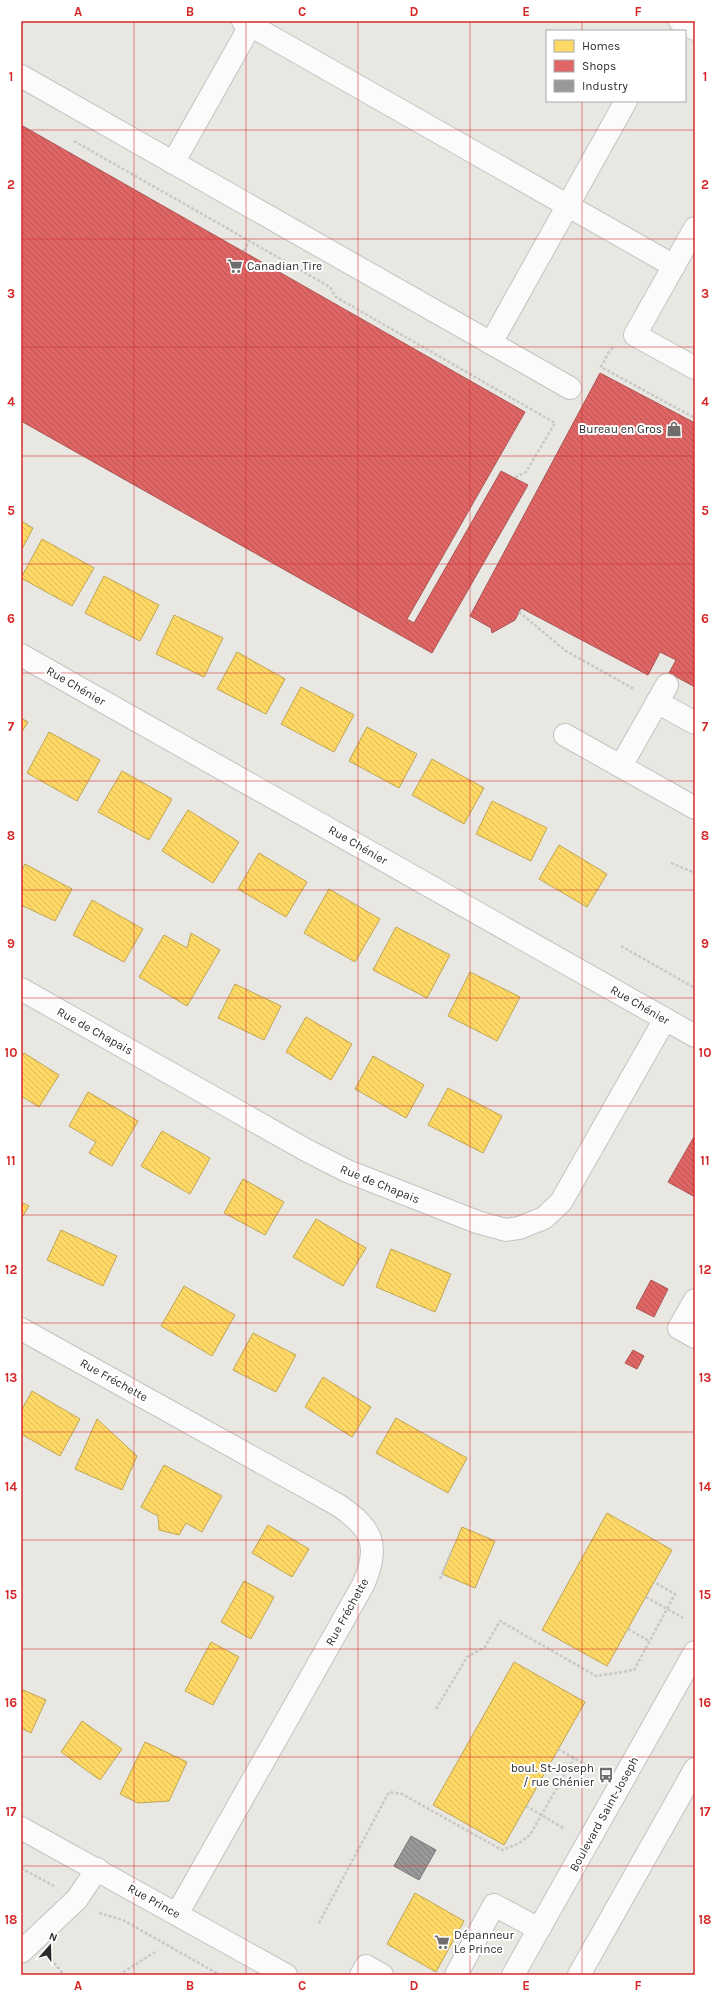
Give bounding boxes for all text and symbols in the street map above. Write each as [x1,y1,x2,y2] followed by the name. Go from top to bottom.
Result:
[74,4,82,19] text: A
[186,4,194,19] text: B
[298,4,306,19] text: C
[410,4,419,19] text: D
[522,4,530,19] text: E
[634,4,642,19] text: F
[546,30,686,102] legend
[582,39,620,53] text: Homes
[582,59,616,73] text: Shops
[9,69,13,84] text: 1
[703,69,707,84] text: 1
[582,79,628,93] text: Industry
[7,177,15,192] text: 2
[701,177,709,192] text: 2
[226,257,244,275] supermarket icon: Canadian Tire
[247,259,322,273] place label: Canadian Tire
[7,286,15,301] text: 3
[701,286,709,301] text: 3
[7,394,15,409] text: 4
[701,394,709,409] text: 4
[665,420,683,438] shop icon: Bureau en Gros
[579,422,662,436] place label: Bureau en Gros
[7,503,15,518] text: 5
[701,503,709,518] text: 5
[7,611,15,626] text: 6
[701,611,709,626] text: 6
[44,664,109,709] street label: Rue Chénier
[8,719,15,734] text: 7
[702,719,709,734] text: 7
[326,823,391,868] street label: Rue Chénier
[7,828,15,843] text: 8
[701,828,709,843] text: 8
[7,936,15,951] text: 9
[701,936,709,951] text: 9
[608,983,673,1028] street label: Rue Chénier
[55,1004,135,1058] street label: Rue de Chapais
[5,1045,17,1060] text: 10
[699,1045,711,1060] text: 10
[6,1153,16,1168] text: 11
[700,1153,710,1168] text: 11
[338,1162,422,1206] street label: Rue de Chapais
[5,1262,17,1277] text: 12
[699,1262,711,1277] text: 12
[78,1356,150,1404] street label: Rue Fréchette
[5,1370,17,1385] text: 13
[699,1370,711,1385] text: 13
[5,1479,17,1494] text: 14
[699,1479,711,1494] text: 14
[323,1576,371,1648] street label: Rue Fréchette
[5,1587,18,1602] text: 15
[699,1587,712,1602] text: 15
[5,1695,17,1710] text: 16
[699,1695,711,1710] text: 16
[567,1754,641,1874] street label: Boulevard Saint-Joseph
[511,1761,595,1789] place label: boul. St-Joseph / rue Chénier
[597,1766,615,1784] bus stop icon: boul. St-Joseph / rue Chénier
[5,1804,17,1819] text: 17
[699,1804,711,1819] text: 17
[125,1881,183,1921] street label: Rue Prince
[4,1912,18,1927] text: 18
[698,1912,712,1927] text: 18
[30,1926,70,1966] north arrow
[454,1928,515,1956] place label: Dépanneur Le Prince
[47,1930,59,1945] text: N
[433,1933,451,1951] supermarket icon: Dépanneur Le Prince
[74,1978,82,1993] text: A
[186,1978,194,1993] text: B
[298,1978,306,1993] text: C
[410,1978,419,1993] text: D
[522,1978,530,1993] text: E
[634,1978,642,1993] text: F

